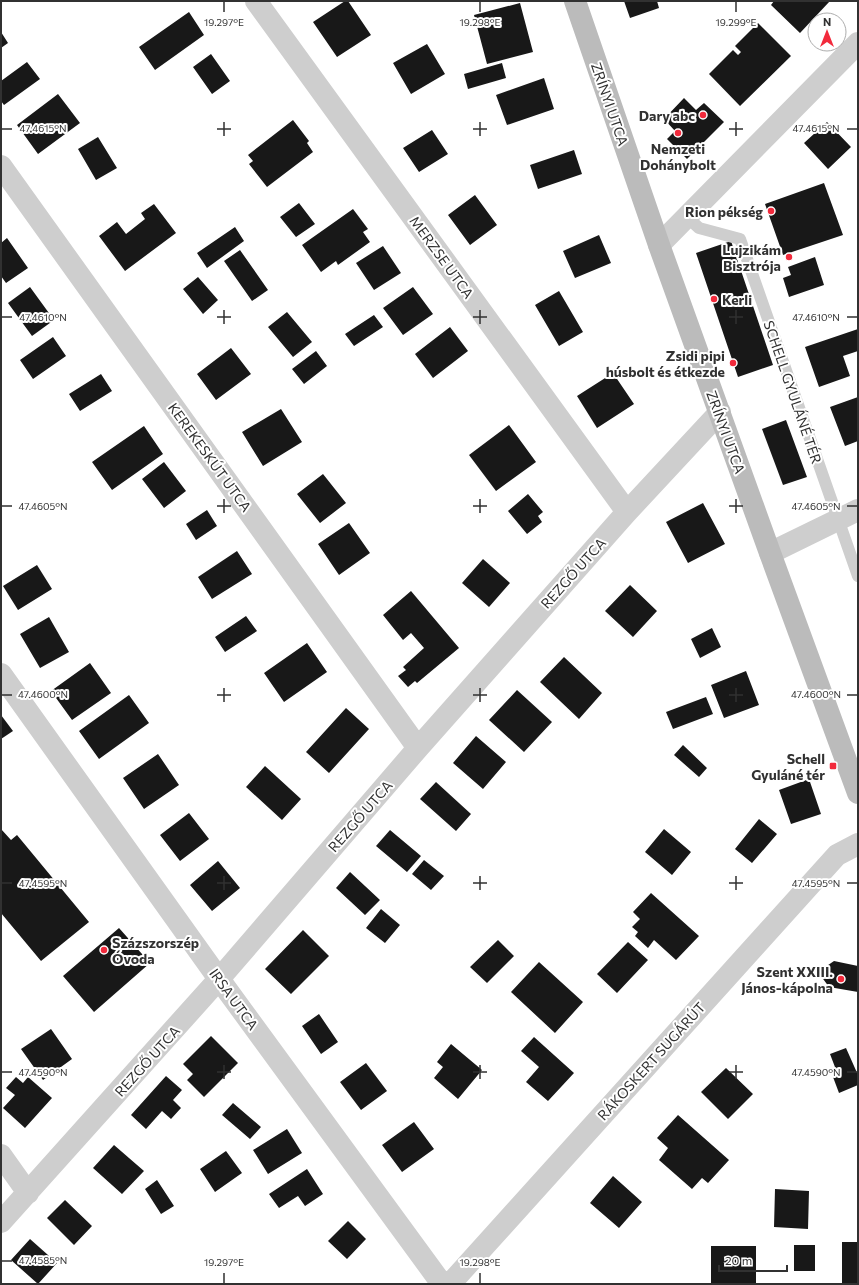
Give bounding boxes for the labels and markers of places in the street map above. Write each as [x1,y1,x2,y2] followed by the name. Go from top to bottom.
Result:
[639,107,695,124] place label: Dary abc
[698,110,708,120] marker: Dary abc
[673,128,683,138] marker: Nemzeti Dohánybolt
[640,140,716,173] place label: Nemzeti Dohánybolt
[685,203,763,220] place label: Rion pékség
[766,206,776,216] marker: Rion pékség
[722,241,781,274] place label: Lujzikám Bisztrója
[784,252,794,262] marker: Lujzikám Bisztrója
[722,291,752,308] place label: Kerli
[709,294,719,304] marker: Kerli
[606,347,725,380] place label: Zsidi pipi húsbolt és étkezde
[728,358,738,368] marker: Zsidi pipi húsbolt és étkezde
[751,750,825,783] place label: Schell Gyuláné tér
[828,761,838,771] marker: Schell Gyuláné tér
[112,934,199,967] place label: Százszorszép Óvoda
[99,945,109,955] marker: Százszorszép Óvoda
[741,963,833,996] place label: Szent XXIII. János-kápolna
[836,974,846,984] marker: Szent XXIII. János-kápolna

